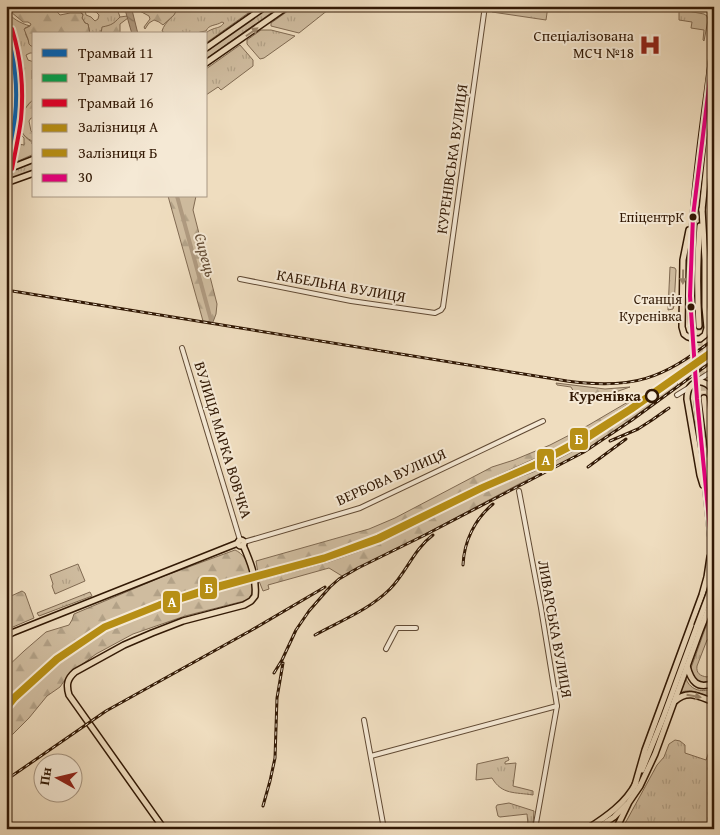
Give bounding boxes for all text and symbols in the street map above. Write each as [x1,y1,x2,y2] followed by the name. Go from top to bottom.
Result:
[534,25,635,63] place label: Спеціалізована МСЧ №18
[245,27,259,37] one-way arrow
[32,32,208,198] legend
[637,32,663,58] hospital icon: Спеціалізована МСЧ №18
[78,42,153,63] text: Трамвай 11
[78,66,153,87] text: Трамвай 17
[431,83,472,235] street label: КУРЕНІВСЬКА ВУЛИЦЯ
[78,92,153,113] text: Трамвай 16
[78,116,158,137] text: Залізниця A
[78,142,157,163] text: Залізниця Б
[78,166,92,187] text: 30
[620,207,684,227] place label: ЕпіцентрК
[688,212,698,222] marker: ЕпіцентрК
[189,230,223,280] water label: Сирець
[275,264,407,307] street label: КАБЕЛЬНА ВУЛИЦЯ
[679,270,687,286] one-way arrow
[619,289,682,326] place label: Станція Куренівка
[686,302,696,312] marker: Станція Куренівка
[190,359,257,521] street label: ВУЛИЦЯ МАРКА ВОВЧКА
[569,385,641,406] place label: Куренівка
[645,389,659,403] marker: Куренівка
[569,427,589,451] line badge: Б
[575,429,583,449] text: Б
[332,443,449,510] street label: ВЕРБОВА ВУЛИЦЯ
[536,448,555,472] line badge: A
[542,450,551,470] text: A
[533,559,578,699] street label: ЛИВАРСЬКА ВУЛИЦЯ
[199,576,218,600] line badge: Б
[205,578,213,598] text: Б
[162,590,181,614] line badge: A
[168,592,177,612] text: A
[686,692,702,700] one-way arrow
[32,752,82,802] north arrow
[34,765,56,787] text: Пн

